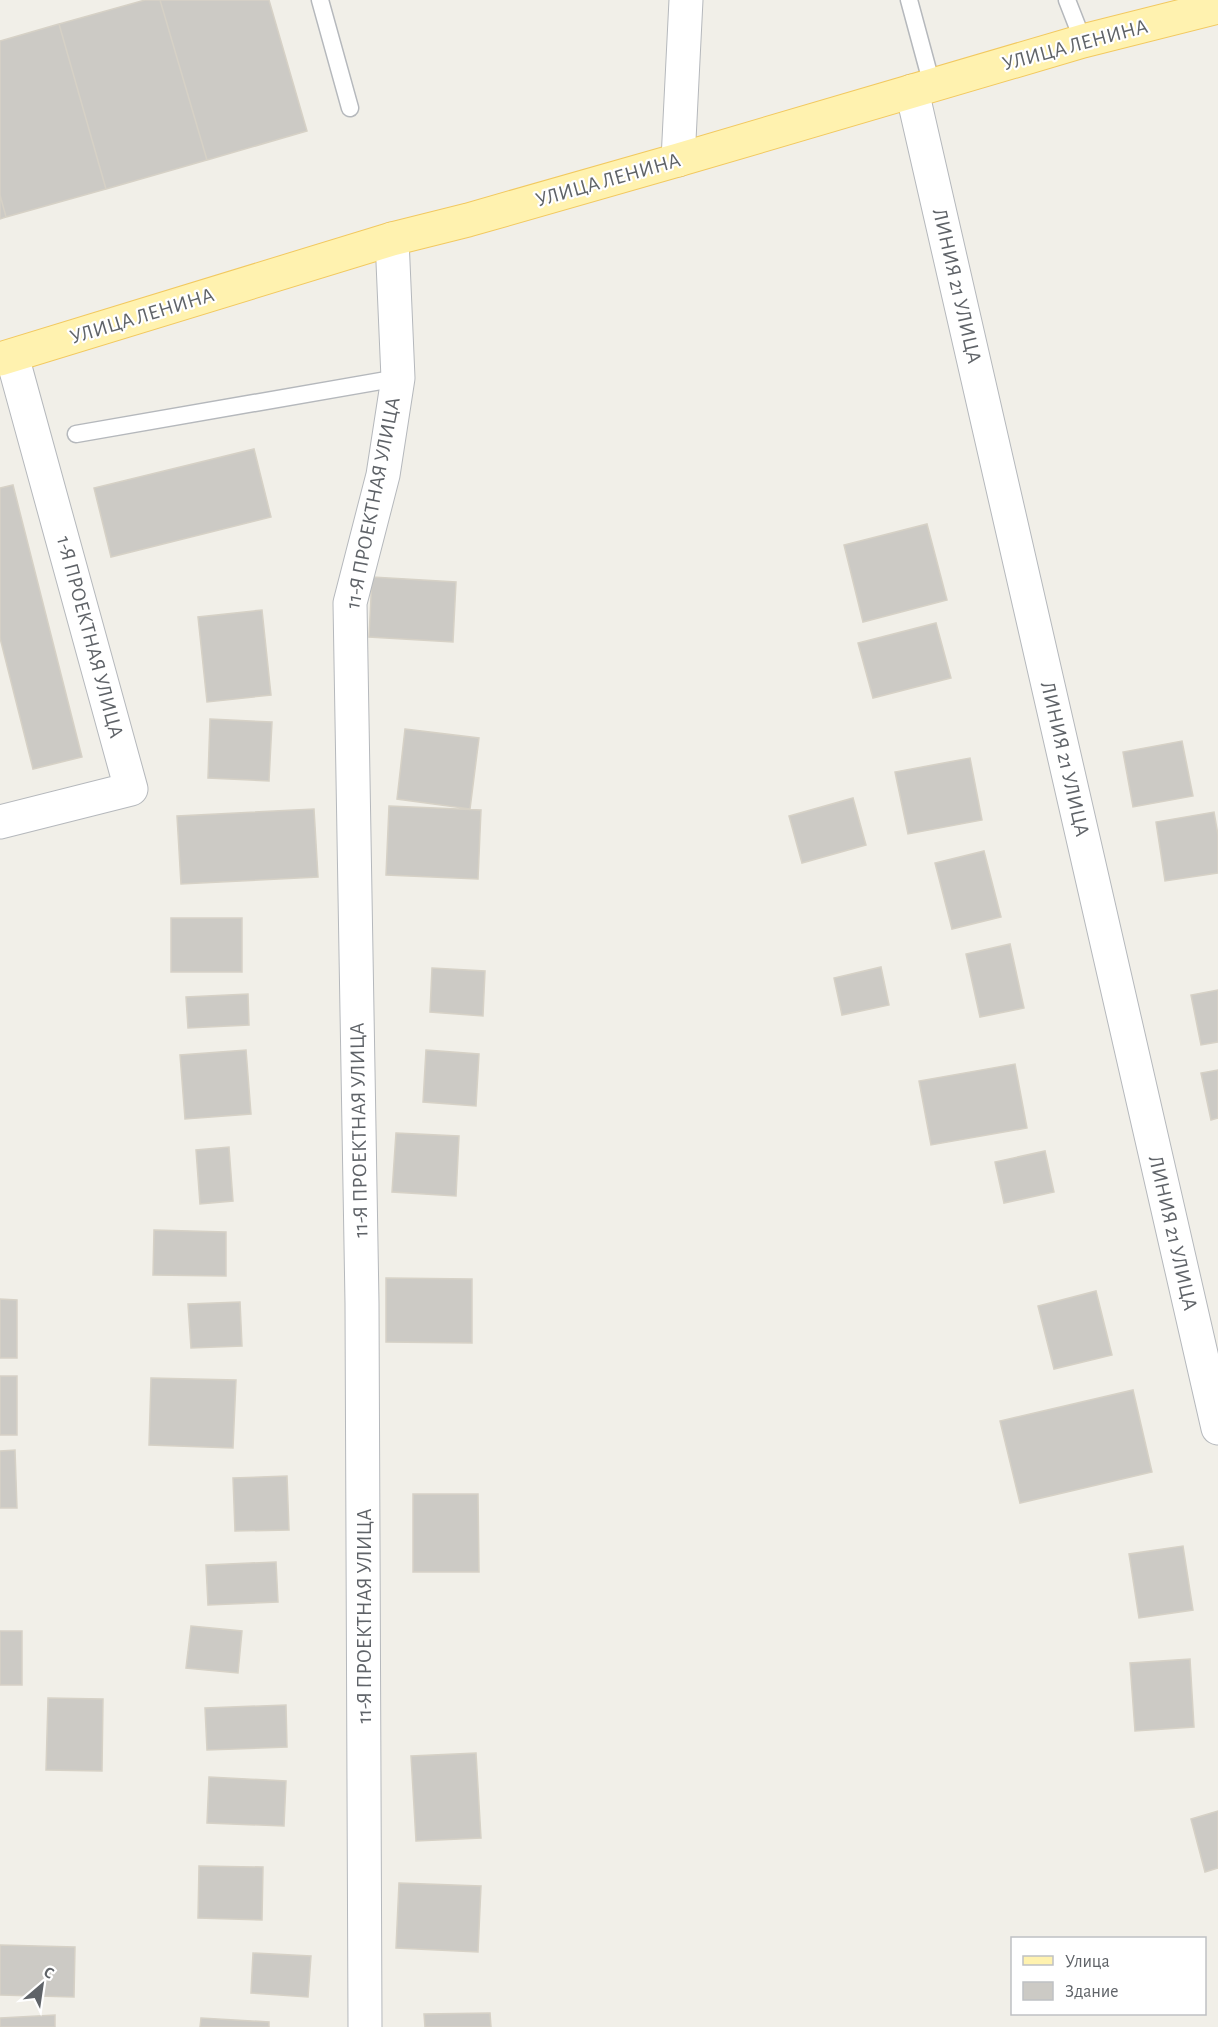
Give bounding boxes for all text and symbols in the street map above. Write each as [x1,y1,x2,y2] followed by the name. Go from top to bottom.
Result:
[1000,16,1150,74] street label: УЛИЦА ЛЕНИНА
[533,149,683,211] street label: УЛИЦА ЛЕНИНА
[929,207,985,365] street label: ЛИНИЯ 21 УЛИЦА
[67,284,217,348] street label: УЛИЦА ЛЕНИНА
[342,395,404,611] street label: 11-Я ПРОЕКТНАЯ УЛИЦА
[53,534,127,740] street label: 1-Я ПРОЕКТНАЯ УЛИЦА
[1037,680,1093,838] street label: ЛИНИЯ 21 УЛИЦА
[347,1022,371,1238] street label: 11-Я ПРОЕКТНАЯ УЛИЦА
[1145,1154,1201,1312] street label: ЛИНИЯ 21 УЛИЦА
[354,1508,375,1724] street label: 11-Я ПРОЕКТНАЯ УЛИЦА
[1011,1937,1206,2015] legend
[1065,1953,1110,1971] text: Улица
[12,1955,72,2015] north arrow
[41,1964,57,1982] text: С
[1065,1983,1119,2001] text: Здание

